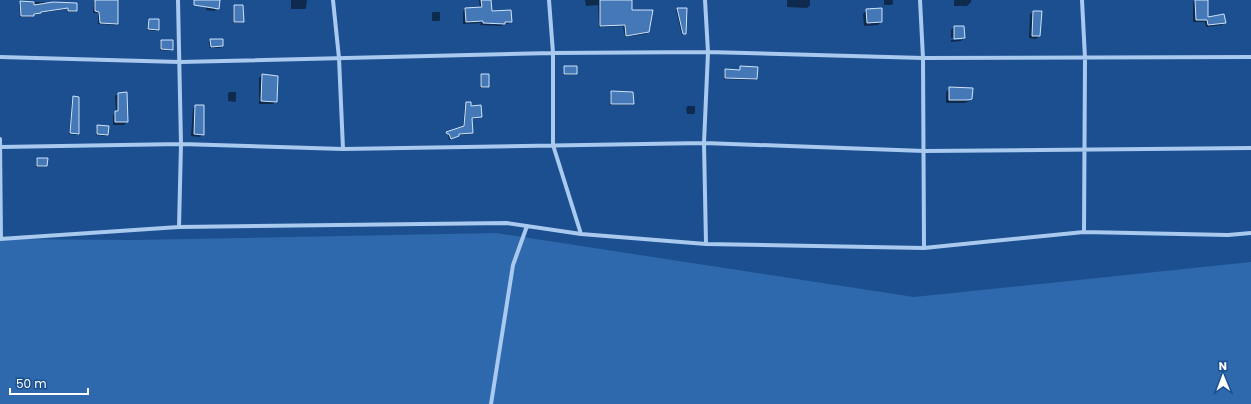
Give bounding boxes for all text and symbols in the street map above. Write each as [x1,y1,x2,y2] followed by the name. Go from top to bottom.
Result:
[1203,356,1243,396] north arrow
[1219,358,1227,374] text: N
[10,370,88,396] scale bar
[16,375,47,392] text: 50 m

